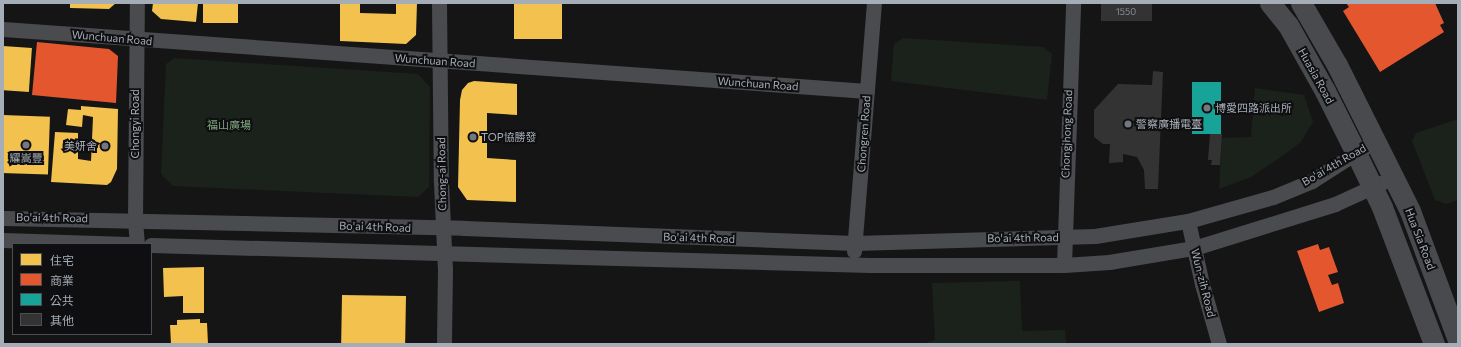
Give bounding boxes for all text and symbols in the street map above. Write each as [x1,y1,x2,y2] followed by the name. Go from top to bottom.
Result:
[1116,7,1136,17] house number: 1550
[71,28,153,48] street label: Wunchuan Road
[1295,46,1337,106] street label: Huasia Road
[394,52,476,70] street label: Wunchuan Road
[717,75,799,93] street label: Wunchuan Road
[128,90,142,158] street label: Chongyi Road
[1059,90,1075,178] street label: Chongjhong Road
[855,95,873,173] street label: Chongren Road
[1215,101,1292,115] place label: 博愛四路派出所
[1202,103,1212,113] marker: 博愛四路派出所
[1136,117,1202,131] place label: 警察廣播電臺
[207,118,251,132] park label: 福山廣場
[1123,119,1133,129] marker: 警察廣播電臺
[481,130,537,144] place label: TOP協勝發
[468,132,478,142] marker: TOP協勝發
[435,137,449,211] street label: Chong-ai Road
[64,139,97,153] place label: 美妍舍
[21,140,31,150] marker: 耀嵩豐
[100,141,110,151] marker: 美妍舍
[1300,141,1368,189] street label: Bo'ai 4th Road
[10,151,42,165] place label: 耀嵩豐
[1402,206,1438,272] street label: Hua Sia Road
[16,211,88,225] street label: Bo'ai 4th Road
[339,219,411,235] street label: Bo'ai 4th Road
[663,230,735,246] street label: Bo'ai 4th Road
[987,231,1059,245] street label: Bo'ai 4th Road
[12,243,152,335] legend
[1188,247,1218,319] street label: Wun-zih Road
[50,253,74,267] text: 住宅
[50,273,74,287] text: 商業
[50,293,74,307] text: 公共
[50,313,74,327] text: 其他

